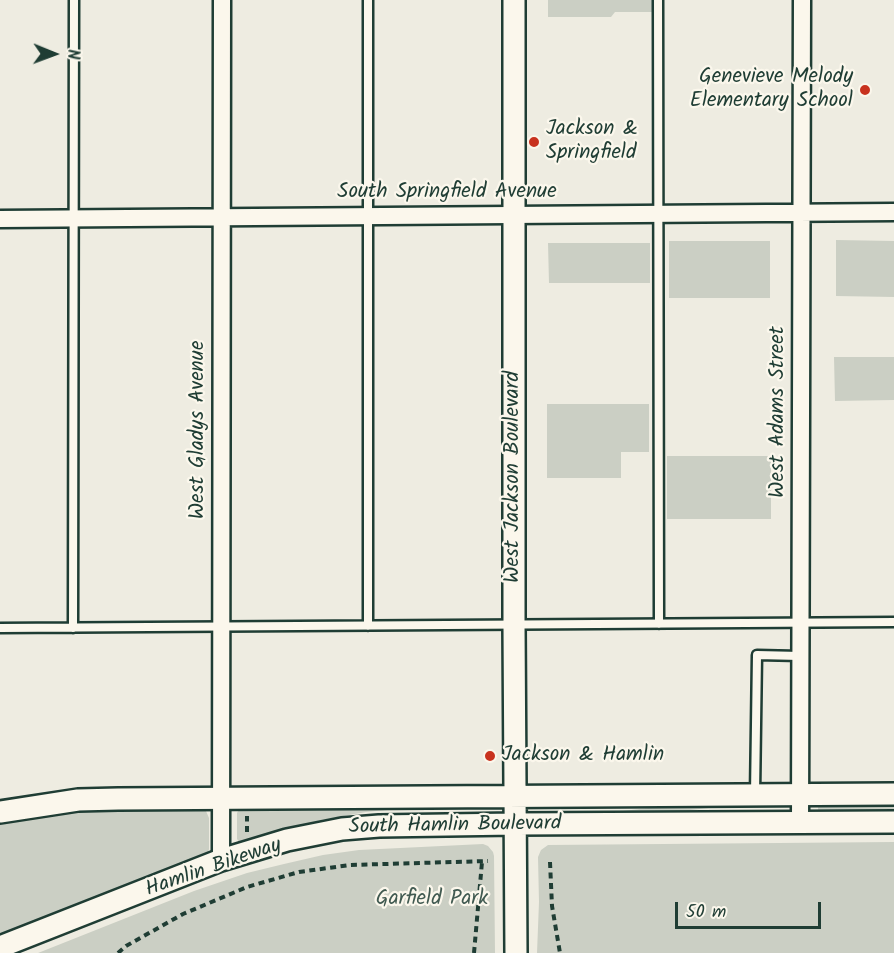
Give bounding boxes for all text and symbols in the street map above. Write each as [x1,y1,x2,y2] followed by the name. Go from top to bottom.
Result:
[24,24,84,84] north arrow
[60,49,85,60] text: N
[690,65,853,115] place label: Genevieve Melody Elementary School
[858,83,872,97] marker: Genevieve Melody Elementary School
[546,117,638,167] place label: Jackson & Springfield
[527,135,541,149] marker: Jackson & Springfield
[337,180,557,206] street label: South Springfield Avenue
[766,326,792,498] street label: West Adams Street
[186,341,212,519] street label: West Gladys Avenue
[501,371,527,583] street label: West Jackson Boulevard
[502,743,664,769] place label: Jackson & Hamlin
[483,749,497,763] marker: Jackson & Hamlin
[348,813,562,841] street label: South Hamlin Boulevard
[143,834,285,904] street label: Hamlin Bikeway
[376,887,488,913] park label: Garfield Park
[678,890,824,928] scale bar
[686,898,726,927] text: 50 m

